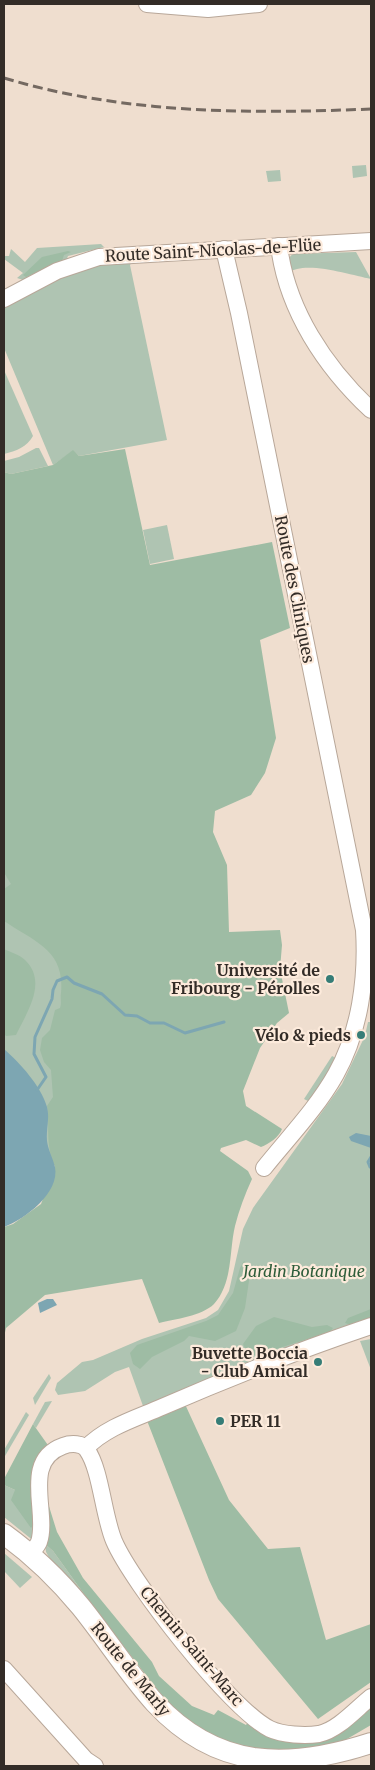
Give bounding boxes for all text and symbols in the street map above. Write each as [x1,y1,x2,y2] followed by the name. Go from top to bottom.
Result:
[105,234,321,266] street label: Route Saint-Nicolas-de-Flüe
[271,513,319,665] street label: Route des Cliniques
[171,960,320,998] place label: Université de Fribourg - Pérolles
[324,973,336,985] marker: Université de Fribourg - Pérolles
[254,1025,351,1045] place label: Vélo & pieds
[355,1029,367,1041] marker: Vélo & pieds
[241,1261,365,1281] park label: Jardin Botanique
[192,1343,308,1381] place label: Buvette Boccia - Club Amical
[312,1356,324,1368] marker: Buvette Boccia - Club Amical
[230,1411,281,1431] place label: PER 11
[214,1415,226,1427] marker: PER 11
[136,1582,248,1710] street label: Chemin Saint-Marc
[87,1618,176,1721] street label: Route de Marly

